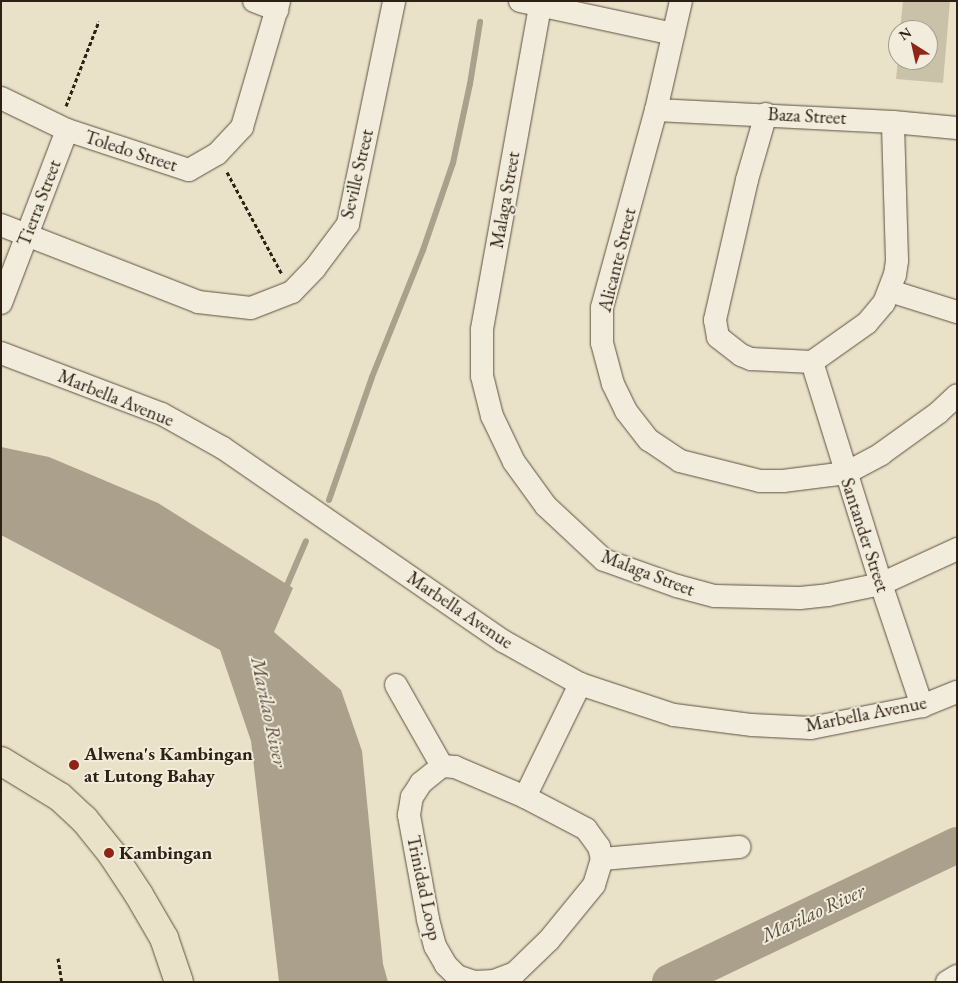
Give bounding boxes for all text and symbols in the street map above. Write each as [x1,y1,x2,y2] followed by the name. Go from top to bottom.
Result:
[888,20,938,70] north arrow
[895,23,915,44] text: N
[767,103,847,129] street label: Baza Street
[82,125,180,177] street label: Toledo Street
[336,127,378,221] street label: Seville Street
[485,150,525,250] street label: Malaga Street
[12,157,66,249] street label: Tierra Street
[593,206,641,314] street label: Alicante Street
[55,364,177,432] street label: Marbella Avenue
[836,475,894,595] street label: Santander Street
[598,545,698,601] street label: Malaga Street
[403,566,517,654] street label: Marbella Avenue
[246,655,292,769] water label: Marilao River
[804,691,928,737] street label: Marbella Avenue
[84,743,253,787] place label: Alwena's Kambingan at Lutong Bahay
[68,759,80,771] marker: Alwena's Kambingan at Lutong Bahay
[402,833,446,943] street label: Trinidad Loop
[119,842,212,864] place label: Kambingan
[103,847,115,859] marker: Kambingan
[757,879,869,947] water label: Marilao River

